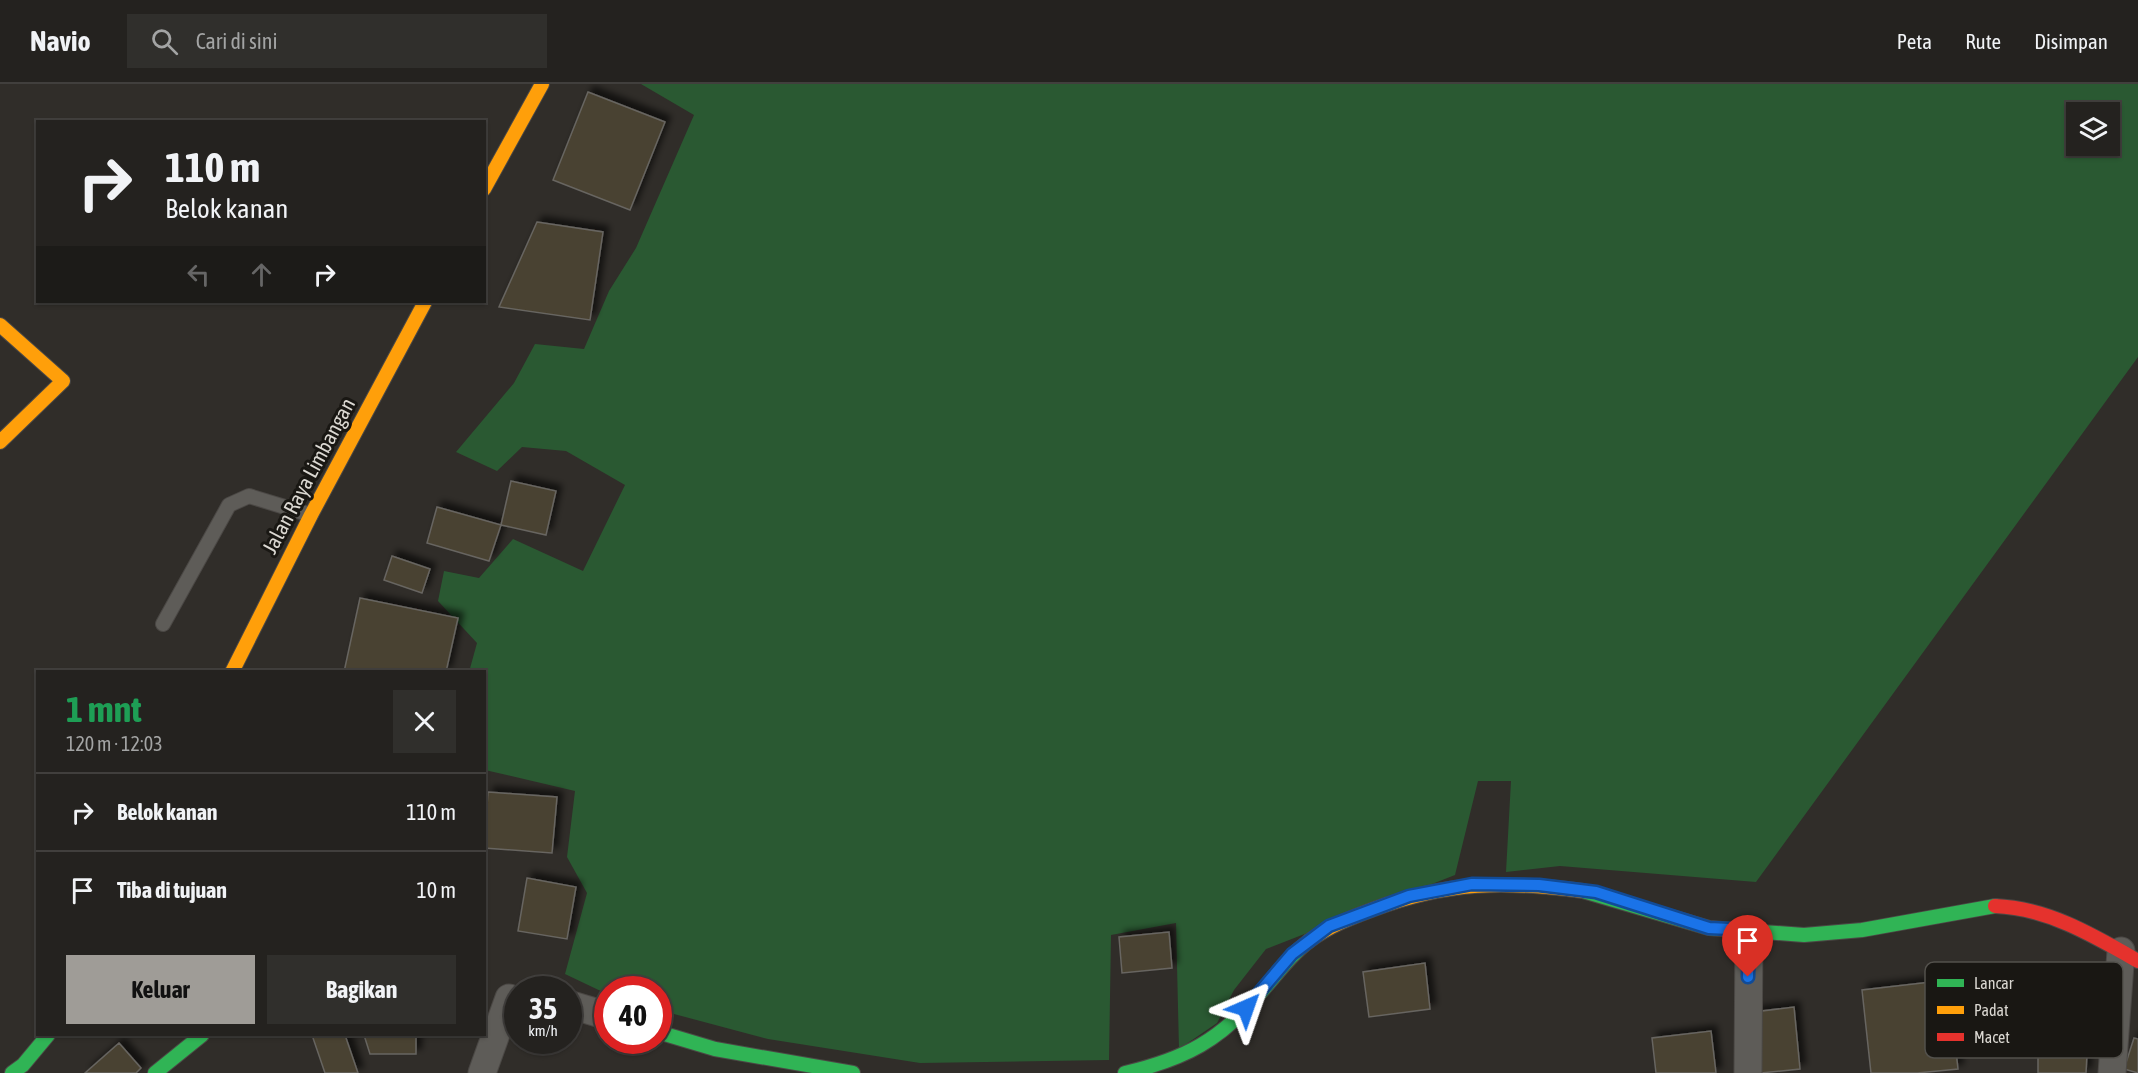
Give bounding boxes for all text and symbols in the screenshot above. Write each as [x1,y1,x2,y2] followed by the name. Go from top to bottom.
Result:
[127,14,547,68] search box
[30,25,91,57] text: Navio
[148,25,181,58] icon: search
[196,28,277,54] text: Cari di sini
[1897,29,1932,53] text: Peta
[1965,29,2001,53] text: Rute
[2034,29,2108,53] text: Disimpan
[2066,102,2120,156] map controls
[2066,102,2120,156] button: layers
[165,143,260,191] text: 110 m
[66,144,144,222] icon: right
[165,193,288,224] text: Belok kanan
[182,258,215,291] icon: left
[245,258,278,291] icon: ahead
[308,258,341,291] icon: right
[257,394,359,557] street label: Jalan Raya Limbangan
[66,688,142,730] text: 1 mnt
[393,690,456,753] button: close
[66,732,163,755] text: 120 m · 12:03
[66,796,99,829] icon: right
[117,799,218,825] text: Belok kanan
[406,799,456,825] text: 110 m
[66,874,99,907] icon: arrive
[117,877,227,903] text: Tiba di tujuan
[416,877,456,903] text: 10 m
[1722,915,1773,977] pin
[1731,924,1764,957] icon: arrive
[66,955,255,1024] button: Keluar
[267,955,456,1024] button: Bagikan
[1925,962,2123,1058] legend
[1974,974,2014,992] text: Lancar
[594,976,672,1054] speed limit sign: 40
[1214,976,1278,1040] position arrow
[529,991,557,1025] text: 35
[1974,1001,2009,1019] text: Padat
[528,1022,558,1039] text: km/h
[1974,1028,2010,1046] text: Macet

